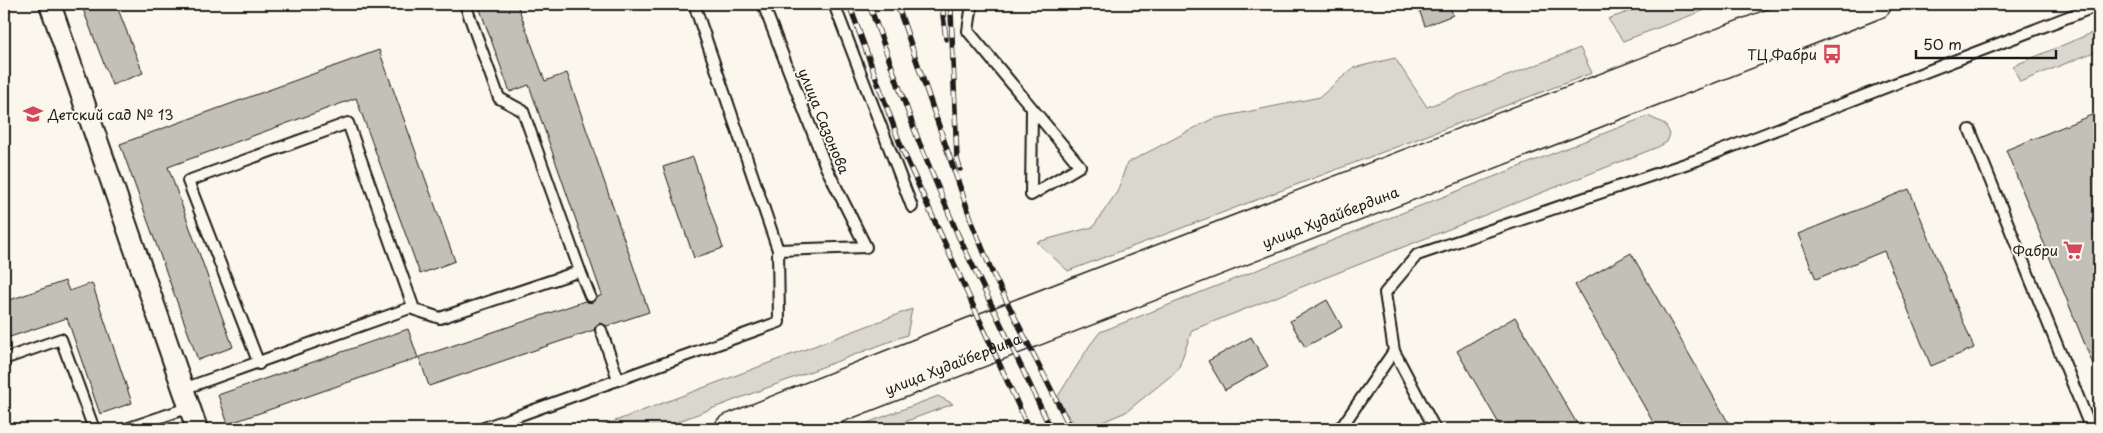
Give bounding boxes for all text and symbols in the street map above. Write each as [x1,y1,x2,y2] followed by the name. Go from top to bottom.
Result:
[1916,28,2056,60] scale bar
[1923,32,1962,55] text: 50 m
[1821,43,1843,65] bus stop icon: ТЦ Фабри
[1747,44,1817,65] place label: ТЦ Фабри
[793,65,855,177] street label: улица Сазонова
[22,103,44,125] school or university icon: Детский сад № 13
[47,104,173,125] place label: Детский сад № 13
[1259,180,1402,253] street label: улица Худайбердина
[2062,239,2084,261] supermarket icon: Фабри
[2013,240,2058,261] place label: Фабри
[881,327,1024,399] street label: улица Худайбердина

